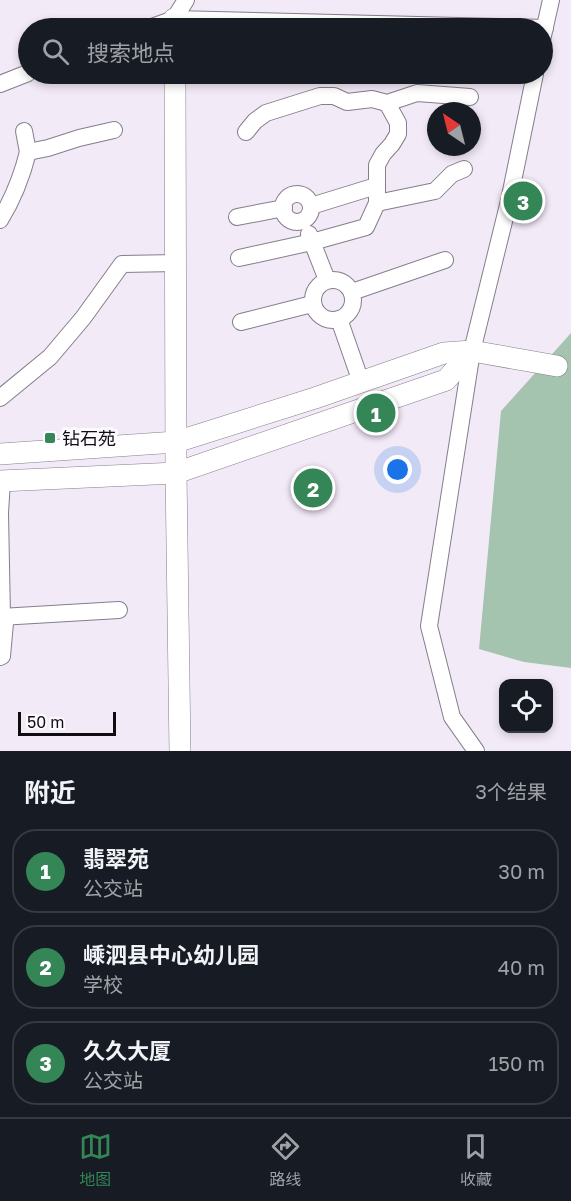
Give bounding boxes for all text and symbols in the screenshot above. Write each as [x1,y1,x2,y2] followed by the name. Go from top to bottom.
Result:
[18,18,553,84] search box
[39,35,72,68] icon: search
[87,39,175,66] text: 搜索地点
[427,102,481,156] north arrow
[504,178,542,224] pin: 3
[356,390,395,436] pin: 1
[62,427,116,449] place label: 钻石苑
[43,431,57,445] marker: 钻石苑
[383,455,412,484] your location
[294,466,332,510] pin: 2
[499,679,553,733] map controls
[499,679,553,733] button: locate
[18,709,116,736] scale bar
[27,712,64,732] text: 50 m
[24,777,76,808] text: 附近
[475,779,547,803] text: 3个结果
[83,845,149,872] text: 翡翠苑
[40,859,51,883] text: 1
[498,859,545,883] text: 30 m
[83,876,143,900] text: 公交站
[83,941,259,968] text: 嵊泗县中心幼儿园
[39,955,52,979] text: 2
[498,955,545,979] text: 40 m
[83,972,123,996] text: 学校
[83,1037,171,1064] text: 久久大厦
[39,1051,52,1075] text: 3
[489,1051,545,1075] text: 150 m
[83,1068,143,1092] text: 公交站
[79,1130,112,1190] tab: 地图
[269,1130,302,1190] tab: 路线
[459,1130,492,1190] tab: 收藏

